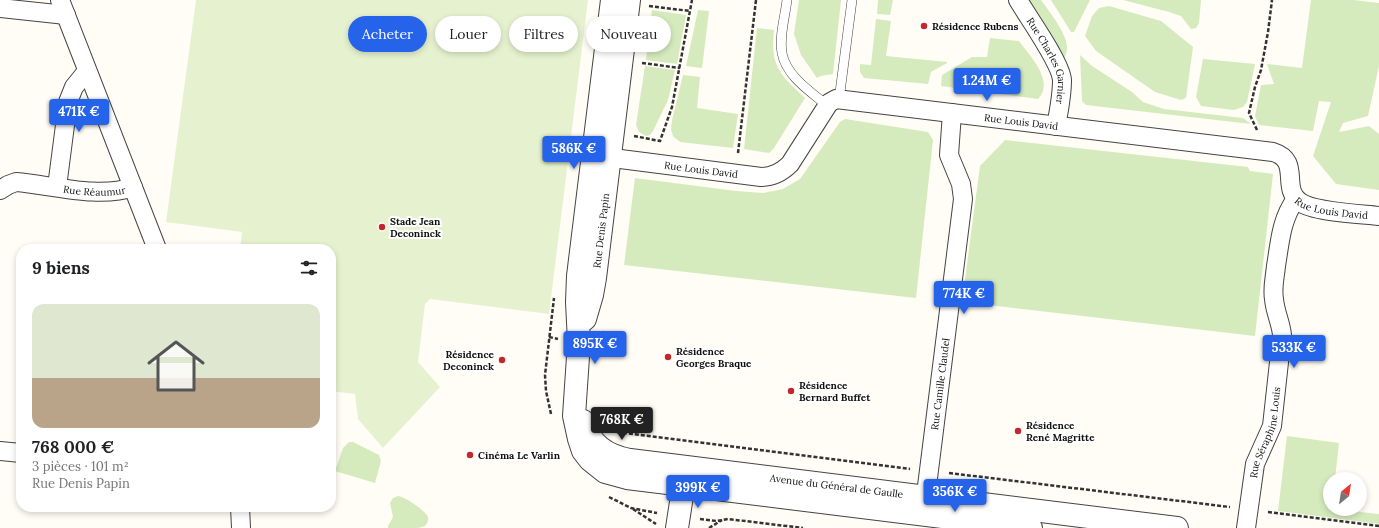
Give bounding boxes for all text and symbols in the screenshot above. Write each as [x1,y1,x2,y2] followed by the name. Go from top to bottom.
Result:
[1024,15,1069,106] street label: Rue Charles Garnier
[348,16,427,52] chip: Acheter
[435,16,501,52] chip: Louer
[509,16,578,52] chip: Filtres
[586,16,671,52] chip: Nouveau
[932,20,1019,33] place label: Résidence Rubens
[919,21,929,31] marker: Résidence Rubens
[950,68,1024,102] pin: 1.24M €
[963,72,1011,89] text: 1.24M €
[46,99,112,133] pin: 471K €
[58,103,100,120] text: 471K €
[984,111,1059,132] street label: Rue Louis David
[541,136,607,170] pin: 586K €
[551,140,597,157] text: 586K €
[663,158,739,181] street label: Rue Louis David
[62,182,127,198] street label: Rue Réaumur
[590,192,612,269] street label: Rue Denis Papin
[1292,194,1369,221] street label: Rue Louis David
[390,215,441,240] place label: Stade Jean Deconinck
[377,222,387,232] marker: Stade Jean Deconinck
[32,257,90,279] text: 9 biens
[298,257,320,279] icon: filters
[931,281,997,315] pin: 774K €
[943,285,985,302] text: 774K €
[140,330,212,402] icon: home
[562,331,628,365] pin: 895K €
[572,335,618,352] text: 895K €
[1261,335,1327,369] pin: 533K €
[928,337,952,431] street label: Rue Camille Claudel
[1272,339,1316,356] text: 533K €
[676,345,752,370] place label: Résidence Georges Braque
[443,348,495,373] place label: Résidence Deconinck
[663,352,673,362] marker: Résidence Georges Braque
[497,355,507,365] marker: Résidence Deconinck
[799,379,871,404] place label: Résidence Bernard Buffet
[786,386,796,396] marker: Résidence Bernard Buffet
[1247,386,1283,479] street label: Rue Séraphine Louis
[589,407,655,441] pin: 768K €
[600,411,644,428] text: 768K €
[1026,419,1095,444] place label: Résidence René Magritte
[1013,426,1023,436] marker: Résidence René Magritte
[32,436,115,458] text: 768 000 €
[478,449,561,462] place label: Cinéma Le Varlin
[465,450,475,460] marker: Cinéma Le Varlin
[32,458,129,475] text: 3 pièces · 101 m²
[768,471,905,500] street label: Avenue du Général de Gaulle
[1323,472,1367,516] north arrow
[1323,472,1367,516] map controls
[32,475,130,492] text: Rue Denis Papin
[665,475,731,509] pin: 399K €
[675,479,721,496] text: 399K €
[922,479,988,513] pin: 356K €
[933,483,977,500] text: 356K €

